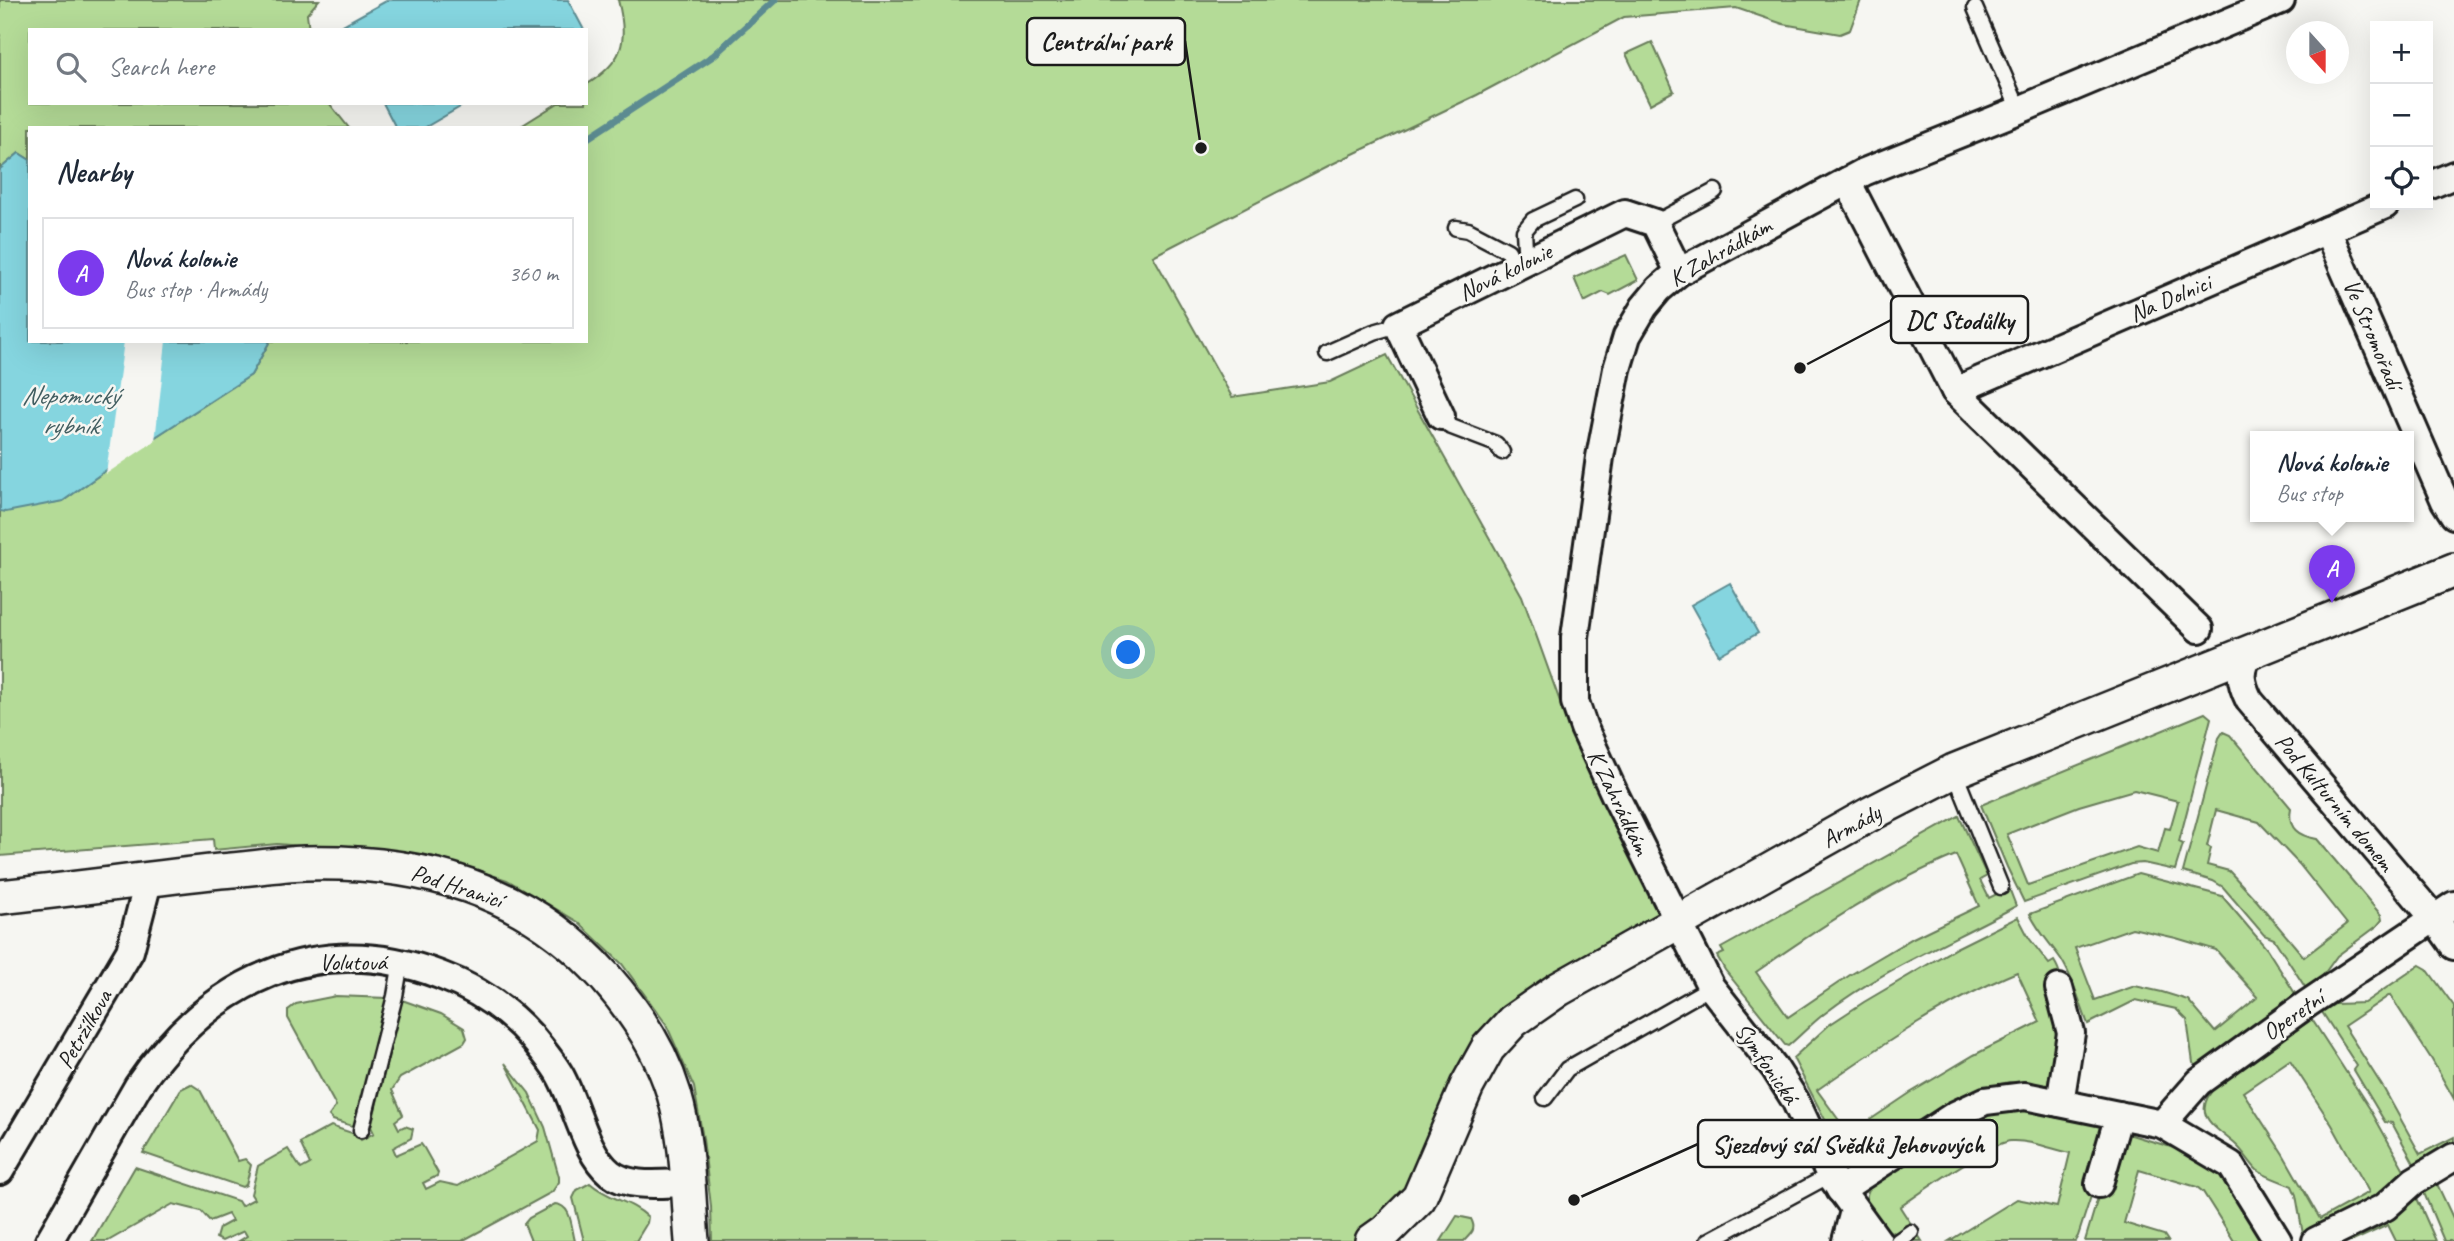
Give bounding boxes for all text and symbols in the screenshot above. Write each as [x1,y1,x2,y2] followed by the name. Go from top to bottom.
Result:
[1027,18,1185,65] callout: Centrální park
[2286,21,2349,84] north arrow
[2370,21,2433,210] map controls
[2370,21,2433,84] button: +
[1041,25,1174,58] text: Centrální park
[28,28,588,105] search box
[52,48,90,86] icon: search
[108,50,214,83] text: Search here
[2370,84,2433,147] button: −
[2370,147,2433,210] button: locate
[56,153,132,191] text: Nearby
[1663,209,1779,293] street label: K Zahrádkám
[1453,236,1559,307] street label: Nová kolonie
[125,242,236,275] text: Nová kolonie
[75,259,87,288] text: A
[509,259,558,288] text: 360 m
[2125,266,2218,329] street label: Na Dolnici
[125,275,267,304] text: Bus stop · Armády
[2336,275,2411,398] street label: Ve Stromořadí
[1891,296,2028,343] callout: DC Stodůlky
[1906,304,2017,337] text: DC Stodůlky
[22,379,125,442] water label: Nepomucký rybník
[2250,431,2414,522] popup
[2276,446,2388,479] text: Nová kolonie
[2276,479,2343,508] text: Bus stop
[2309,545,2355,603] pin: A
[1111,635,1145,669] your location
[2269,727,2403,879] street label: Pod Kulturním domem
[1581,745,1658,862] street label: K Zahrádkám
[1816,797,1888,854] street label: Armády
[408,857,511,916] street label: Pod Hranicí
[319,947,389,977] street label: Volutová
[2256,980,2333,1047] street label: Operetní
[50,983,119,1074] street label: Petržílkova
[1728,1016,1807,1112] street label: Symfonická
[1698,1120,1997,1167] callout: Sjezdový sál Svědků Jehovových
[1712,1128,1985,1161] text: Sjezdový sál Svědků Jehovových

